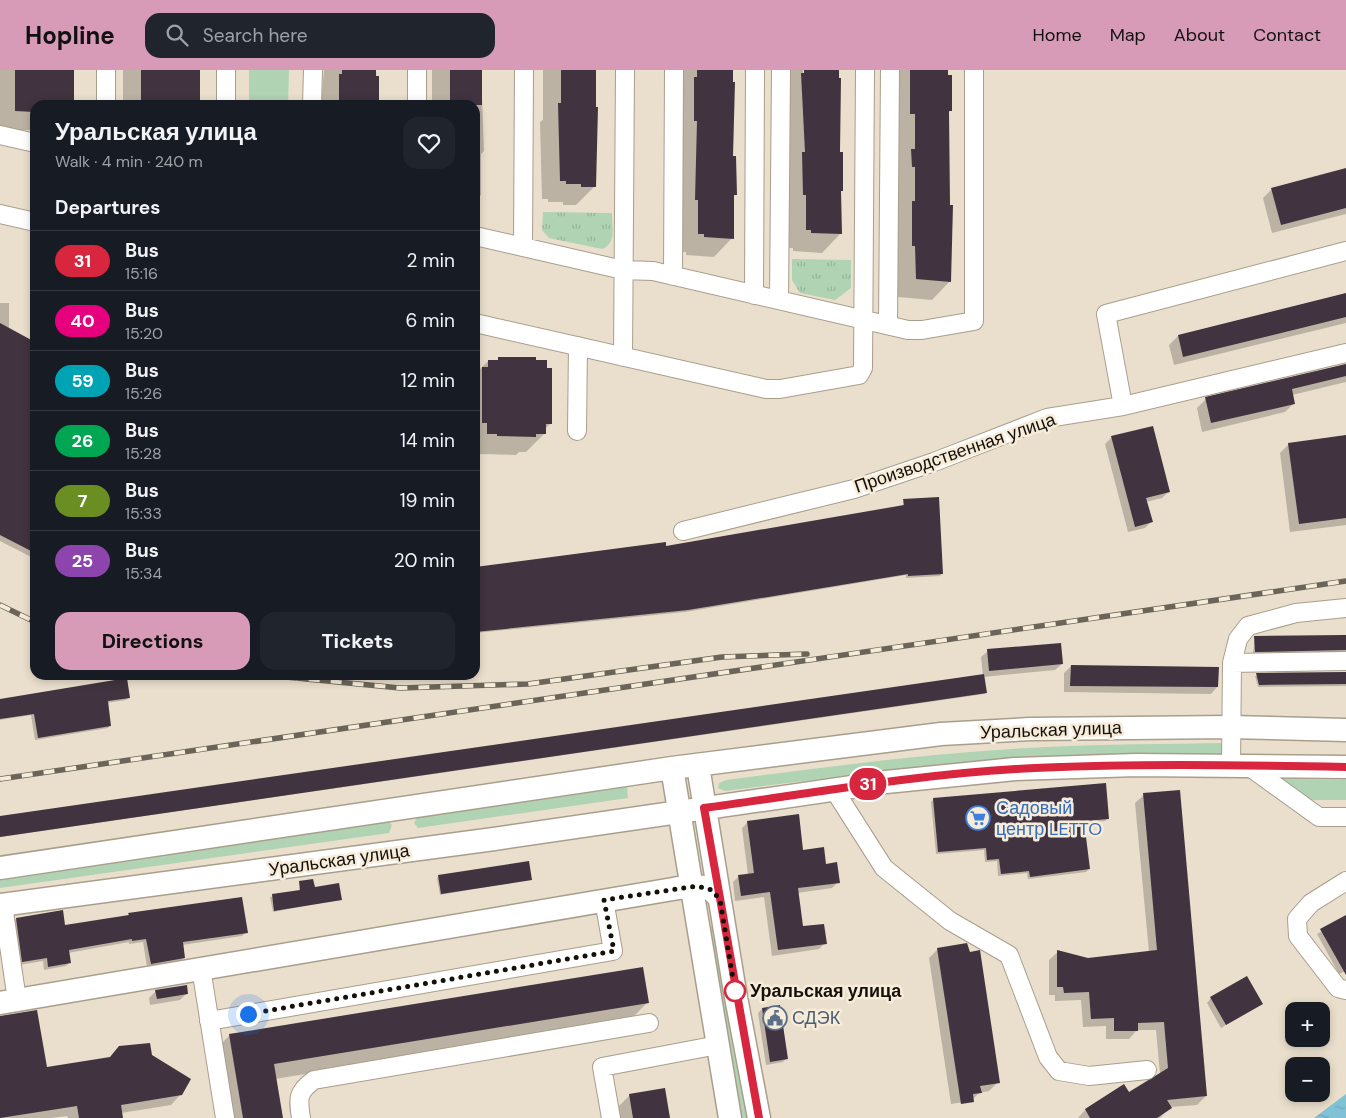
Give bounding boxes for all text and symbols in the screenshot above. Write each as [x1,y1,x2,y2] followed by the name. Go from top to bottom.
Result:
[145,13,495,58] search box
[25,20,115,51] text: Hopline
[163,21,191,49] icon: search
[203,23,308,48] text: Search here
[1032,23,1082,47] text: Home
[1110,23,1146,47] text: Map
[1174,23,1225,47] text: About
[1253,23,1321,47] text: Contact
[55,116,257,147] text: Уральская улица
[403,117,455,169] button: heart
[55,151,203,172] text: Walk · 4 min · 240 m
[55,195,160,220] text: Departures
[125,238,159,263] text: Bus
[407,248,455,273] text: 2 min
[74,249,91,273] text: 31
[125,263,158,284] text: 15:16
[125,298,159,323] text: Bus
[406,308,455,333] text: 6 min
[70,309,95,333] text: 40
[125,323,163,344] text: 15:20
[125,358,159,383] text: Bus
[401,368,455,393] text: 12 min
[71,369,94,393] text: 59
[125,383,162,404] text: 15:26
[851,407,1060,499] street label: Производственная улица
[125,418,159,443] text: Bus
[400,428,455,453] text: 14 min
[72,429,93,453] text: 26
[125,443,162,464] text: 15:28
[125,478,159,503] text: Bus
[400,488,455,513] text: 19 min
[78,489,87,513] text: 7
[125,503,162,524] text: 15:33
[125,538,159,563] text: Bus
[394,548,455,573] text: 20 min
[72,549,93,573] text: 25
[125,563,162,584] text: 15:34
[55,612,250,670] button: Directions
[260,612,455,670] button: Tickets
[980,715,1123,744] street label: Уральская улица
[846,768,890,800] line badge: 31
[859,772,877,796] text: 31
[996,796,1102,841] place label: Садовый центр LETTO
[965,805,991,831] supermarket icon: Садовый центр LETTO
[267,838,412,882] street label: Уральская улица
[750,979,902,1003] place label: Уральская улица
[724,980,746,1002] marker: Уральская улица
[236,1002,261,1027] your location
[1285,1002,1330,1102] map controls
[1285,1002,1330,1047] button: +
[762,1005,788,1031] public building icon: СДЭК
[792,1006,841,1030] place label: СДЭК
[1285,1057,1330,1102] button: −

